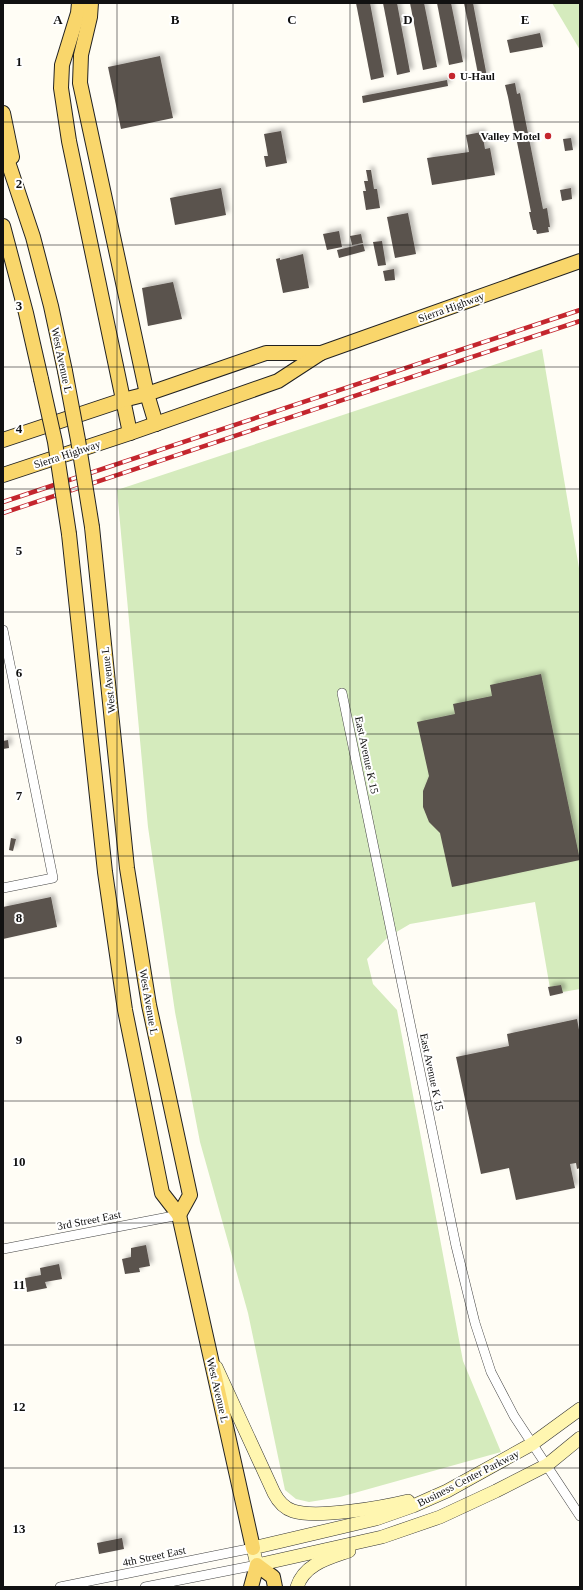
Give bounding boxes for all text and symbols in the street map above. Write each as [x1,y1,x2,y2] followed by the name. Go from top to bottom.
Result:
[53,12,63,27] text: A
[171,12,180,27] text: B
[287,12,297,27] text: C
[403,12,413,27] text: D
[521,12,529,27] text: E
[16,54,22,69] text: 1
[460,70,495,82] place label: U-Haul
[447,71,457,81] marker: U-Haul
[481,130,540,142] place label: Valley Motel
[543,131,553,141] marker: Valley Motel
[16,176,22,191] text: 2
[416,289,486,324] street label: Sierra Highway
[16,298,23,313] text: 3
[49,326,75,394] street label: West Avenue L
[16,421,23,436] text: 4
[32,437,102,470] street label: Sierra Highway
[16,543,23,558] text: 5
[99,646,117,714] street label: West Avenue L
[16,665,23,680] text: 6
[353,715,381,795] street label: East Avenue K 15
[16,788,23,803] text: 7
[16,910,23,925] text: 8
[137,968,161,1036] street label: West Avenue L
[16,1032,23,1047] text: 9
[418,1032,446,1112] street label: East Avenue K 15
[13,1154,26,1169] text: 10
[56,1208,122,1232] street label: 3rd Street East
[13,1277,25,1292] text: 11
[205,1356,231,1424] street label: West Avenue L
[13,1399,26,1414] text: 12
[415,1447,521,1509] street label: Business Center Parkway
[13,1521,26,1536] text: 13
[121,1543,187,1569] street label: 4th Street East

